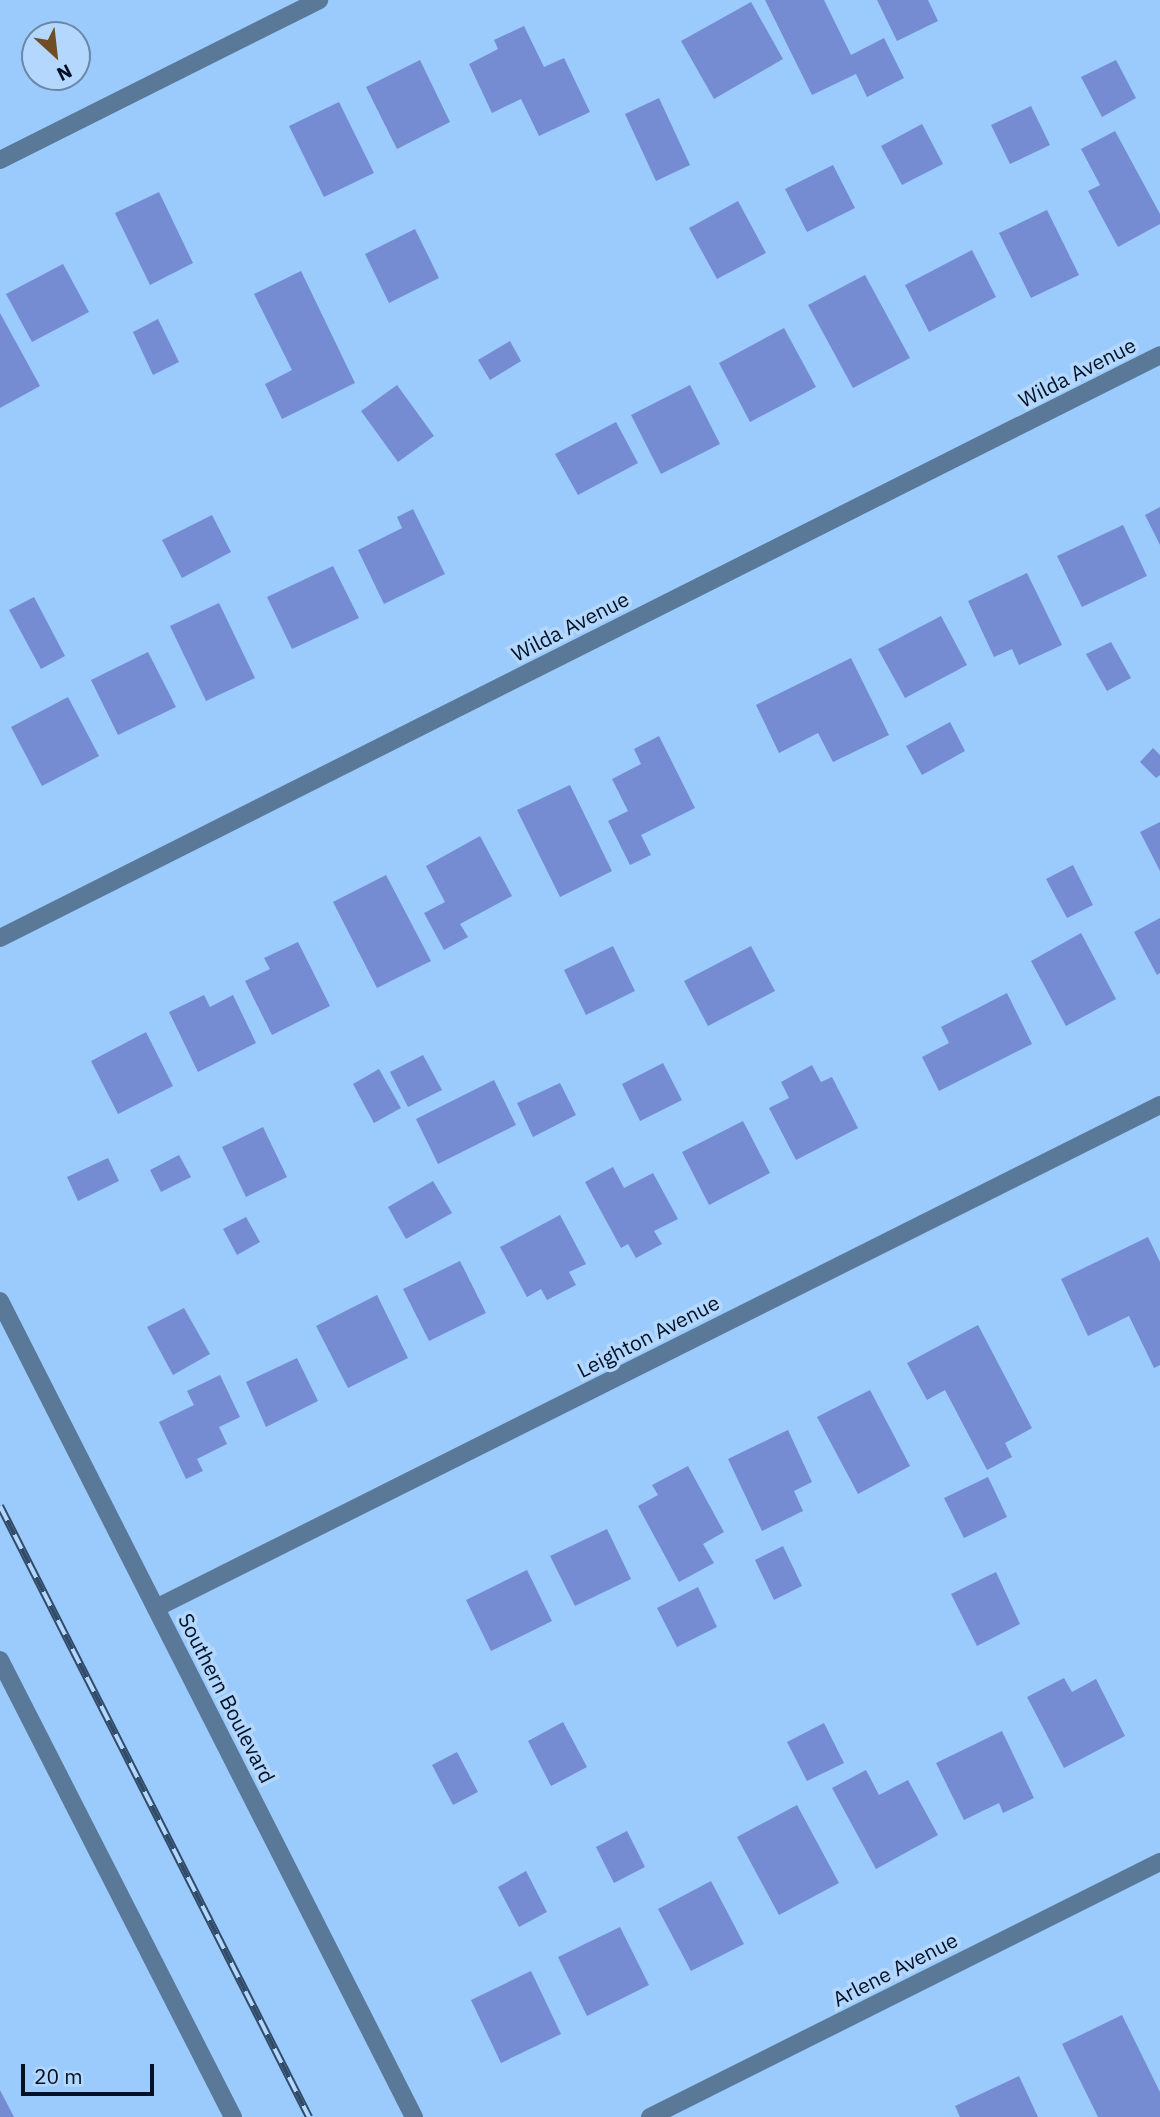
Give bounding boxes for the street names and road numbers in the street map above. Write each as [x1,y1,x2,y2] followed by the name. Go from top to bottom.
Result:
[1014,332,1140,412] street label: Wilda Avenue
[507,586,633,666] street label: Wilda Avenue
[573,1289,723,1383] street label: Leighton Avenue
[173,1609,281,1787] street label: Southern Boulevard
[828,1927,962,2011] street label: Arlene Avenue

